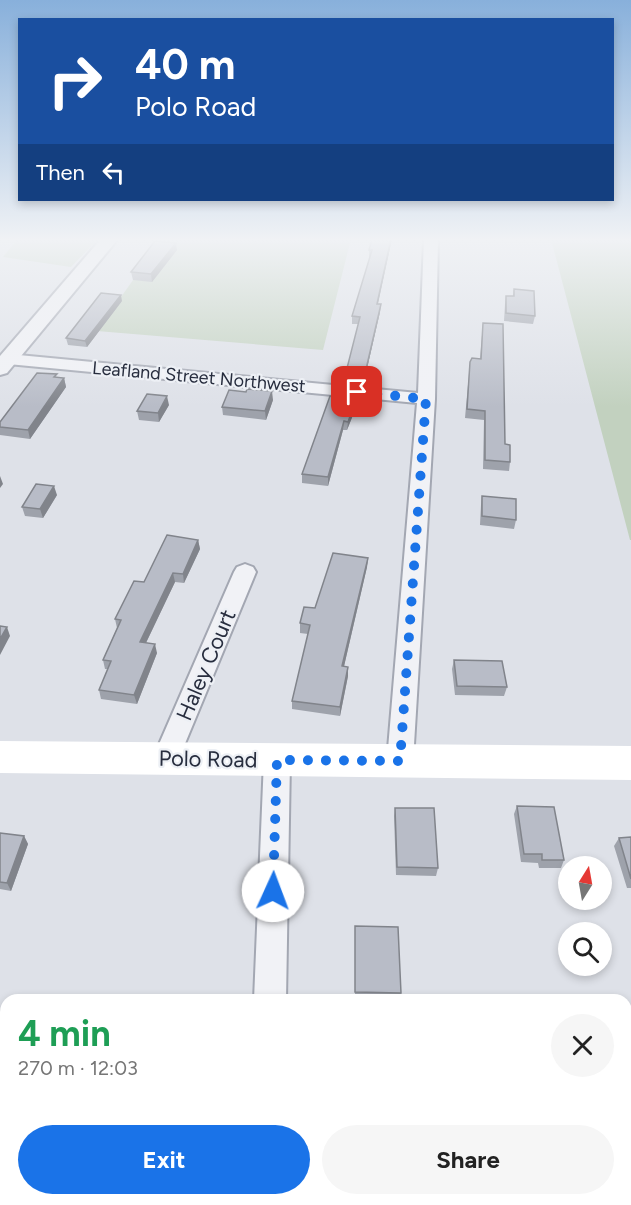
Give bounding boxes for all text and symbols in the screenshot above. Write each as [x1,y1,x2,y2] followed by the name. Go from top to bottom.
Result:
[135,39,235,90] text: 40 m
[36,42,114,120] icon: right
[135,90,256,123] text: Polo Road
[97,156,130,189] icon: left
[36,159,85,186] text: Then
[91,357,307,397] street label: Leafland Street Northwest
[331,366,382,417] pin
[340,375,373,408] icon: arrive
[171,605,241,725] street label: Haley Court
[158,745,258,773] street label: Polo Road
[558,856,612,910] north arrow
[558,856,612,976] map controls
[241,859,305,923] position arrow
[558,922,612,976] button: search
[18,1012,111,1055] text: 4 min
[551,1014,614,1077] button: close
[18,1056,138,1080] text: 270 m · 12:03
[18,1125,310,1194] button: Exit
[322,1125,614,1194] button: Share

